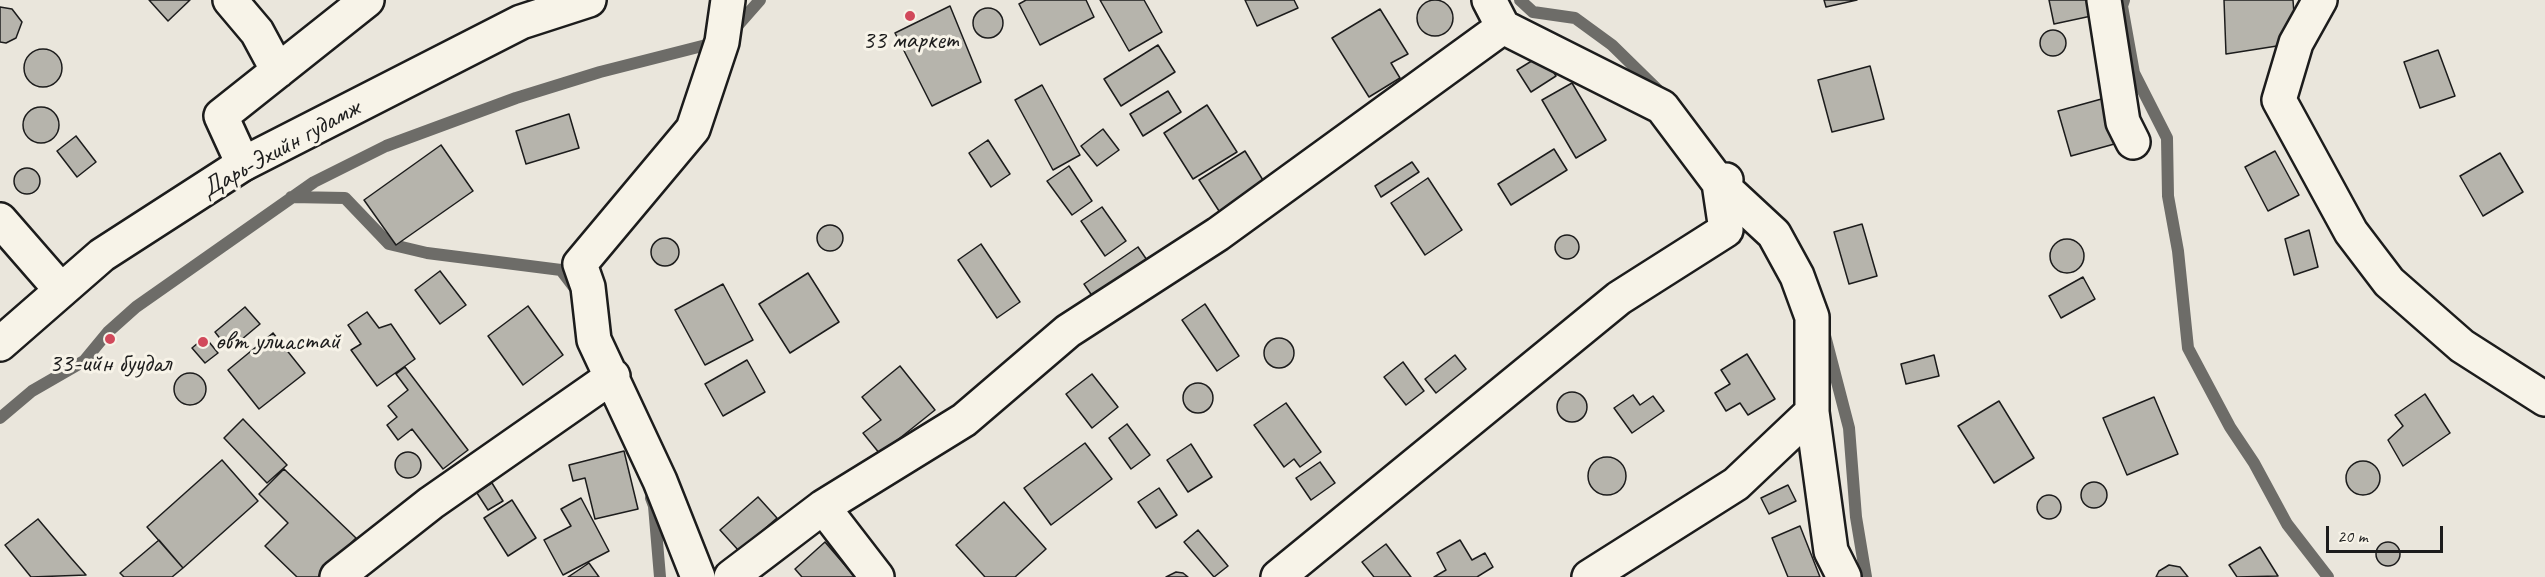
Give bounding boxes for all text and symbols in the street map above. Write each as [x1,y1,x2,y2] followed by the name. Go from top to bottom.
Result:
[903,9,917,23] marker: 33 маркет
[862,25,958,57] place label: 33 маркет
[196,92,366,206] street label: Дарь-Эхийн гудамж
[215,326,340,358] place label: өвт улиастай
[103,332,117,346] marker: 33-ийн буудал
[196,335,210,349] marker: өвт улиастай
[49,348,171,380] place label: 33-ийн буудал
[2329,514,2446,552] scale bar
[2337,525,2368,547] text: 20 m

